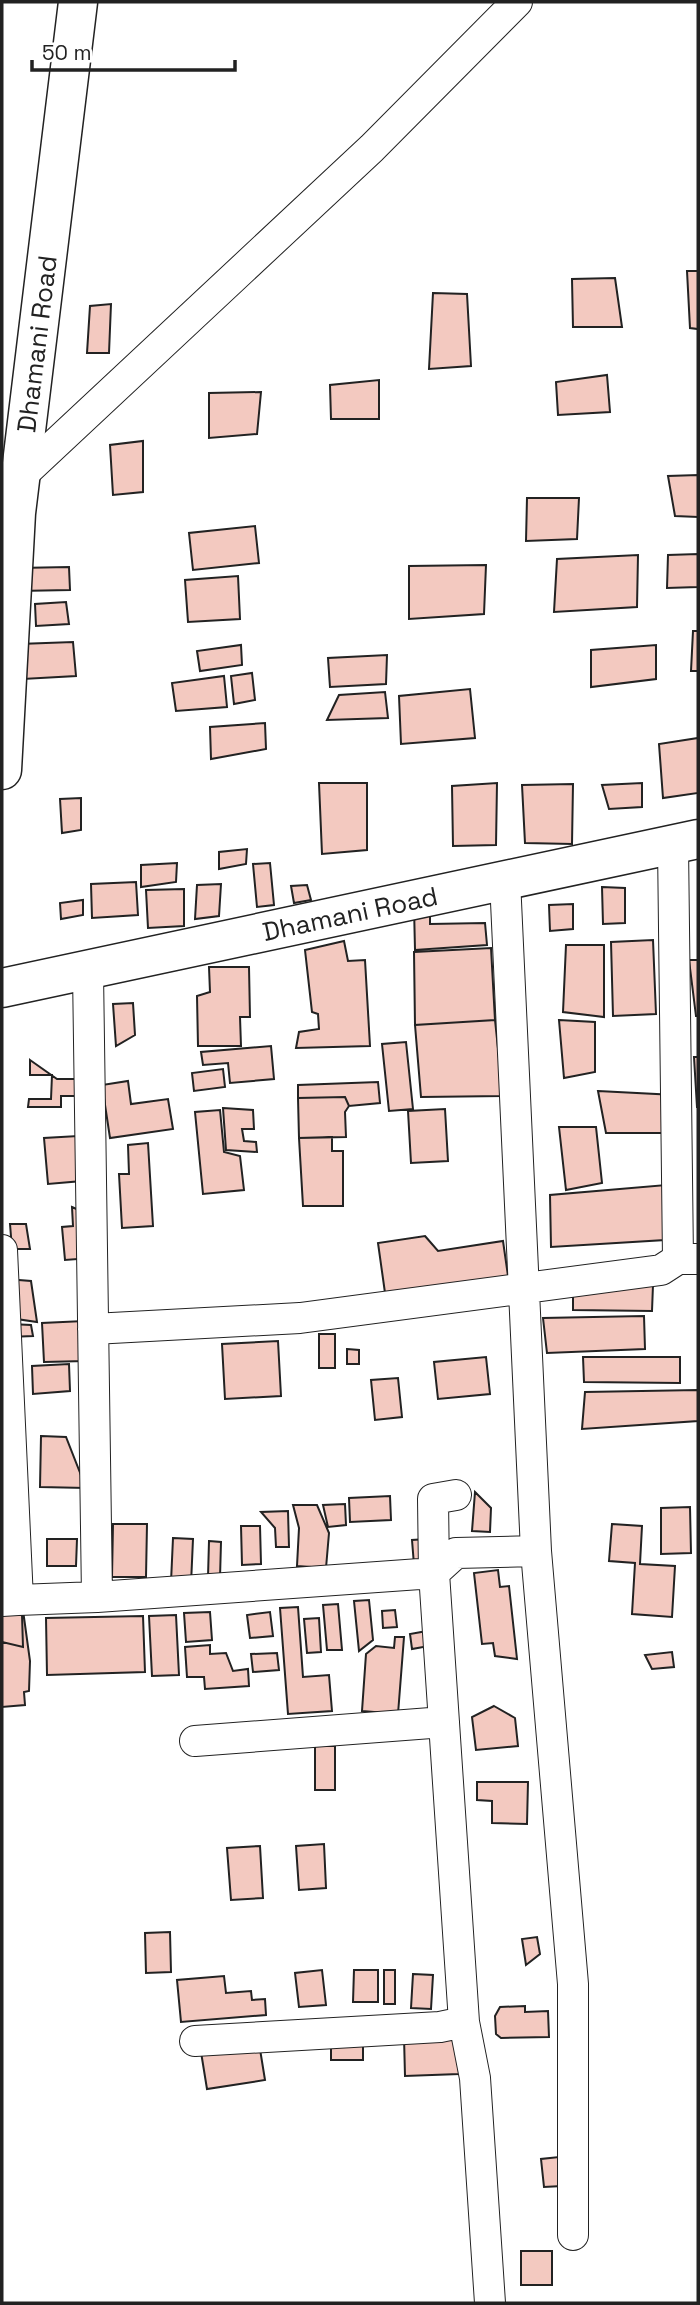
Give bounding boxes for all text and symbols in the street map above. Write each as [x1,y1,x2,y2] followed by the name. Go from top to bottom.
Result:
[32,28,234,72] scale bar
[42,39,92,66] text: 50 m
[9,253,65,435] street label: Dhamani Road
[259,879,441,949] street label: Dhamani Road

